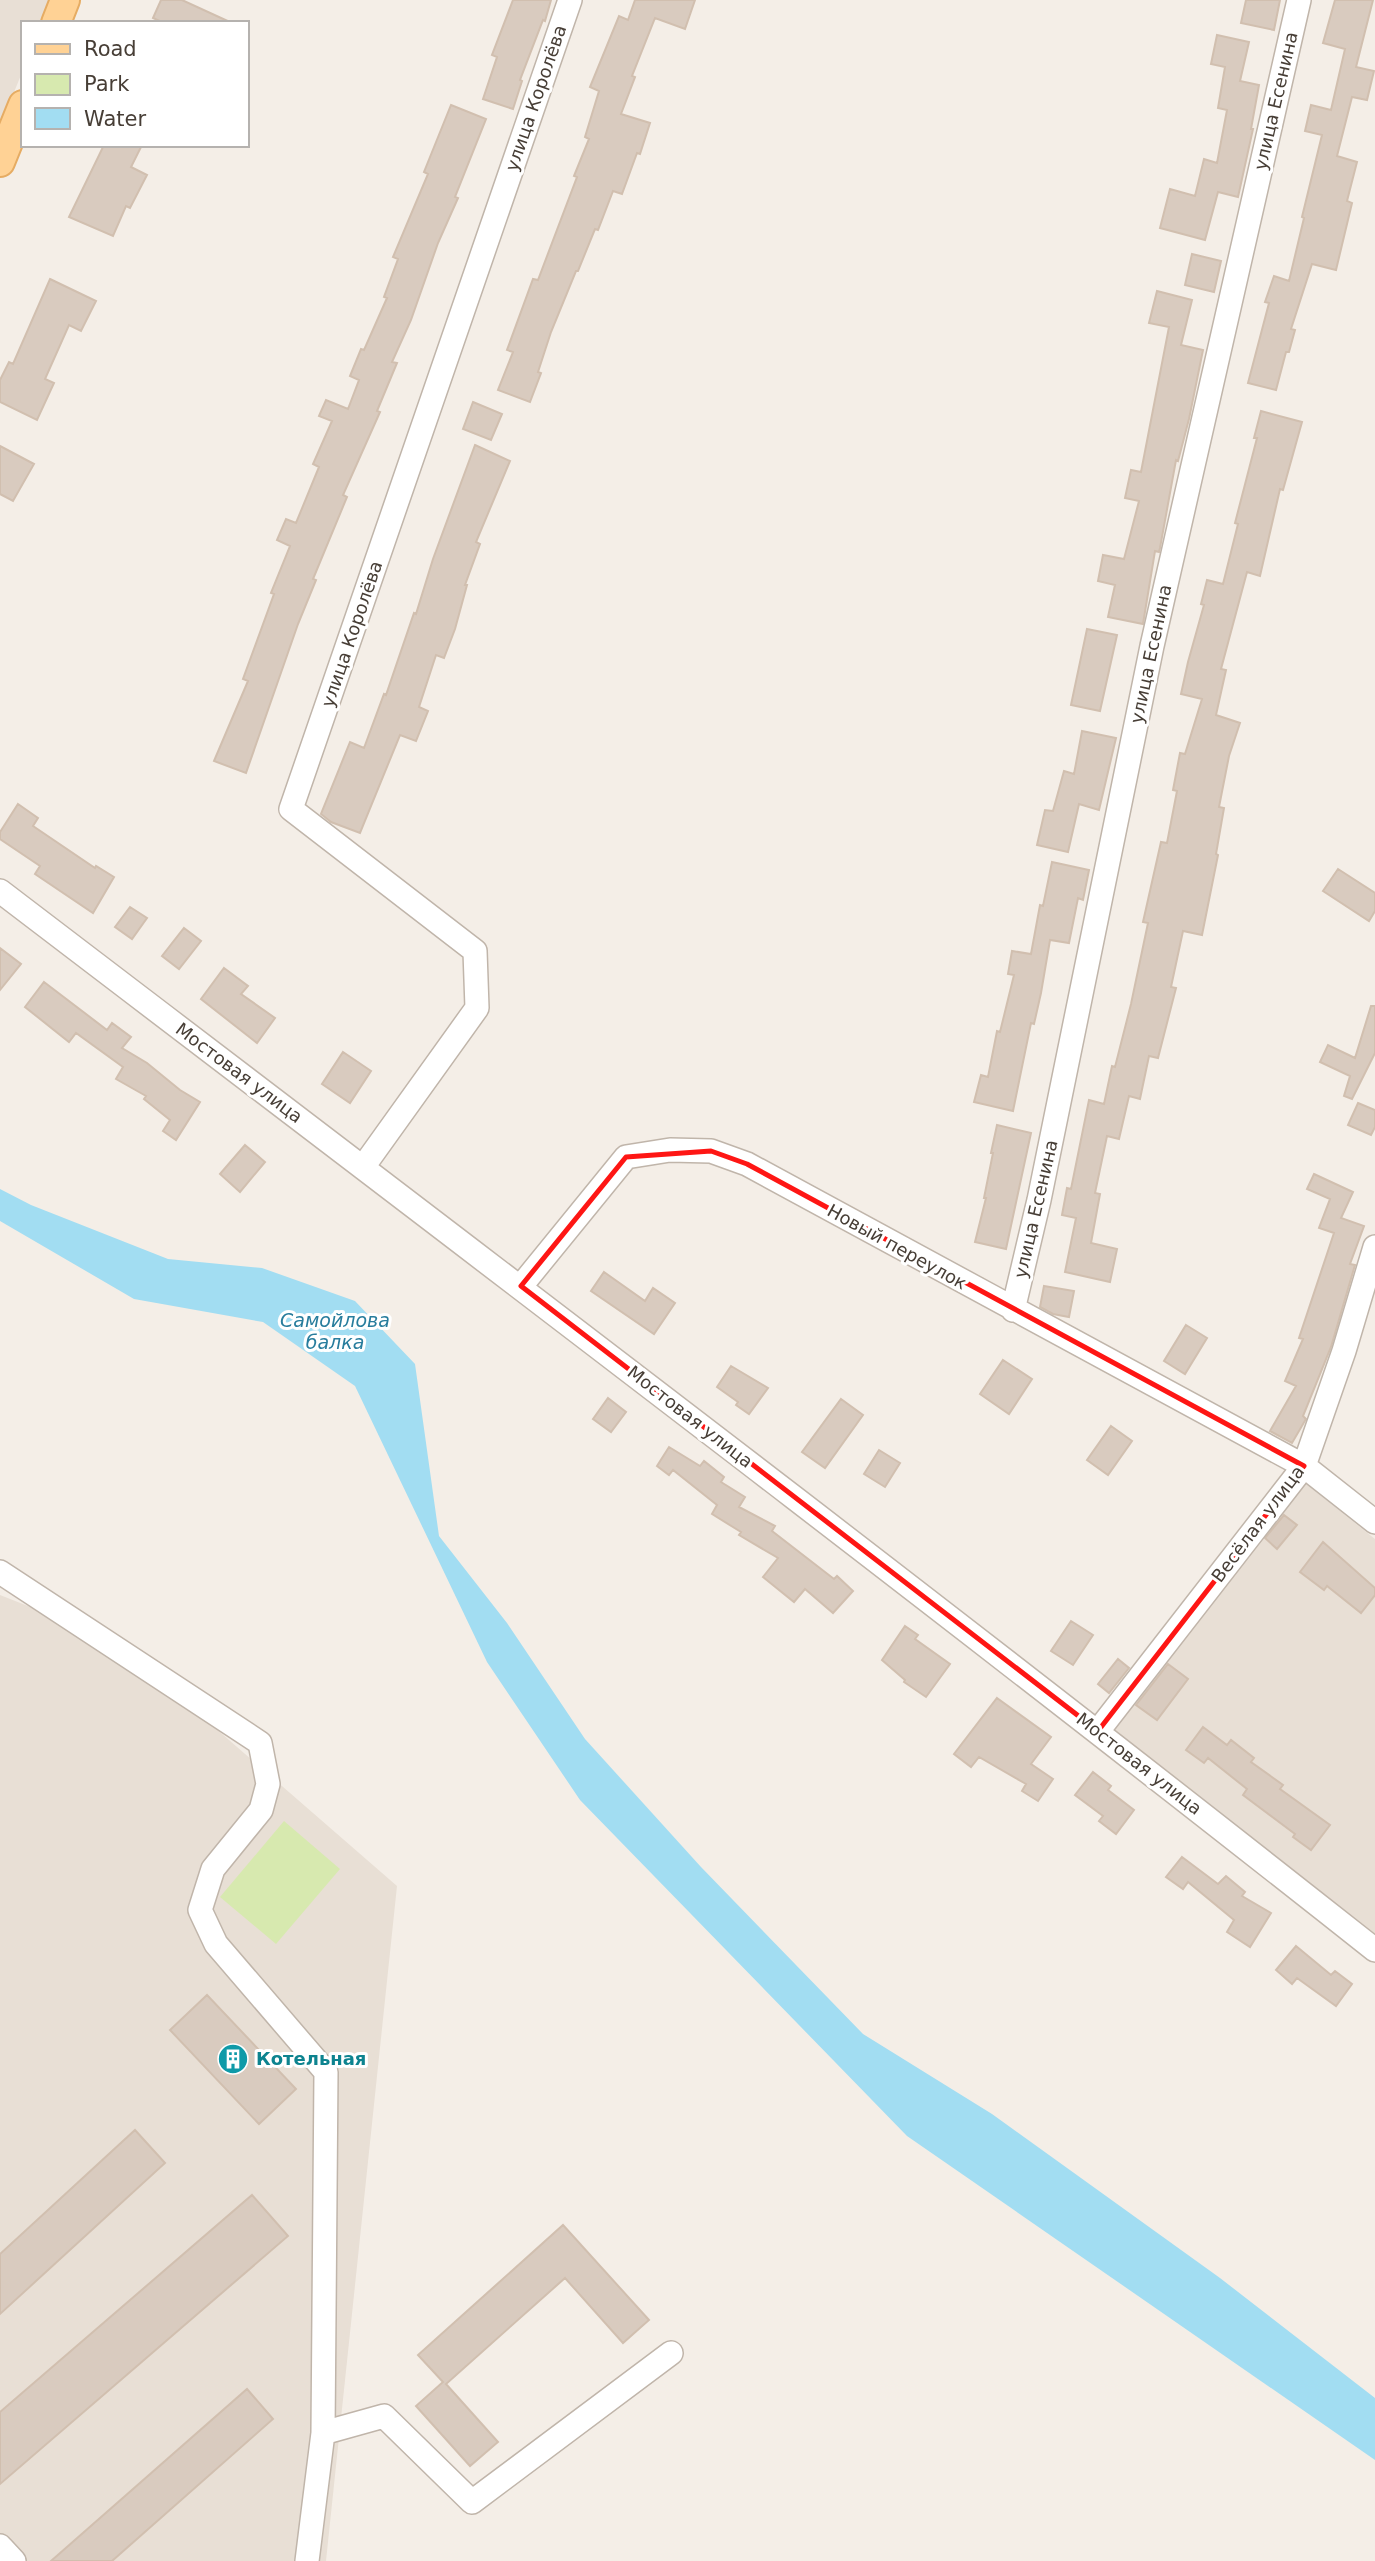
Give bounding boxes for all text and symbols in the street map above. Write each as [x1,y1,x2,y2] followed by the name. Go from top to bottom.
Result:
[21,21,248,147] legend
[501,22,570,174] street label: улица Королёва
[1249,30,1302,172] street label: улица Есенина
[84,37,137,61] text: Road
[84,72,130,96] text: Park
[84,107,146,131] text: Water
[317,558,386,710] street label: улица Королёва
[1126,583,1175,725] street label: улица Есенина
[172,1018,307,1127] street label: Мостовая улица
[1009,1138,1062,1280] street label: улица Есенина
[824,1200,971,1294] street label: Новый переулок
[280,1309,390,1353] water label: Самойлова балка
[623,1361,757,1472] street label: Мостовая улица
[1207,1461,1308,1586] street label: Весёлая улица
[1072,1708,1206,1819] street label: Мостовая улица
[216,2042,250,2076] building icon: Котельная
[256,2048,366,2069] place label: Котельная

